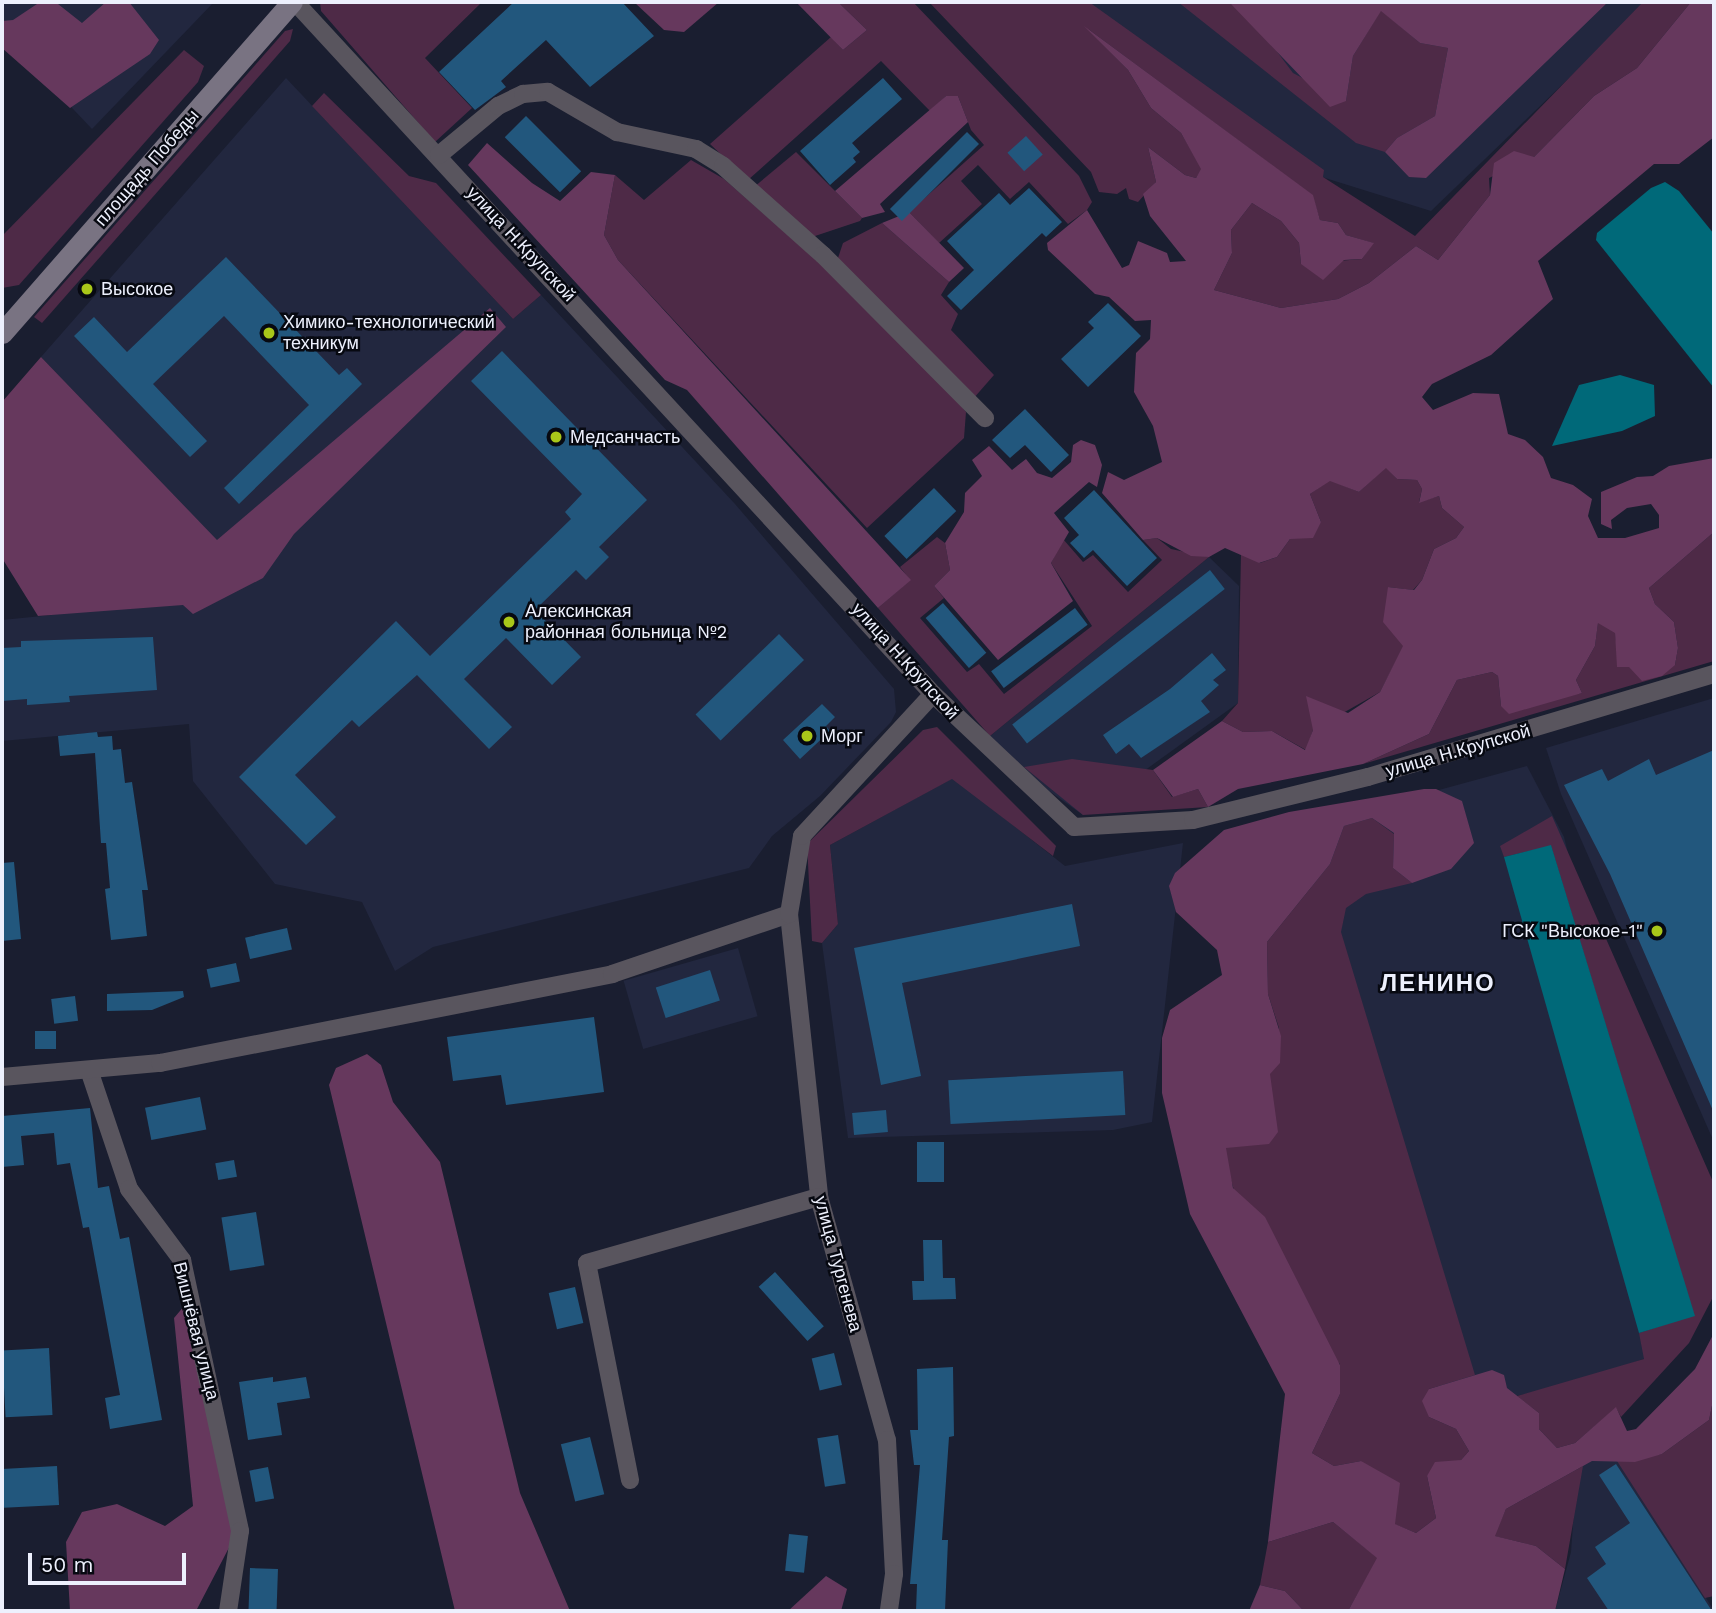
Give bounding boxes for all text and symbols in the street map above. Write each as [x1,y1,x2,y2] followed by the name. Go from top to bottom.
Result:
[90,105,204,231] street label: площадь Победы
[462,182,580,306] street label: улица Н.Крупской
[101,278,173,300] place label: Высокое
[79,281,95,297] marker: Высокое
[283,312,495,354] place label: Химико-технологический техникум
[261,325,277,341] marker: Химико-технологический техникум
[570,426,680,448] place label: Медсанчасть
[548,429,564,445] marker: Медсанчасть
[847,598,963,724] street label: улица Н.Крупской
[525,601,727,644] place label: Алексинская районная больница №2
[499,612,519,632] marker: Алексинская районная больница №2
[1383,720,1533,782] street label: улица Н.Крупской
[821,725,863,747] place label: Морг
[799,728,815,744] marker: Морг
[1502,920,1643,942] place label: ГСК "Высокое-1"
[1649,923,1665,939] marker: ГСК "Высокое-1"
[1381,970,1495,998] district label: ЛЕНИНО
[809,1194,867,1334] street label: улица Тургенева
[168,1260,224,1402] street label: Вишнёвая улица
[32,1540,189,1584] scale bar
[41,1552,93,1577] text: 50 m

